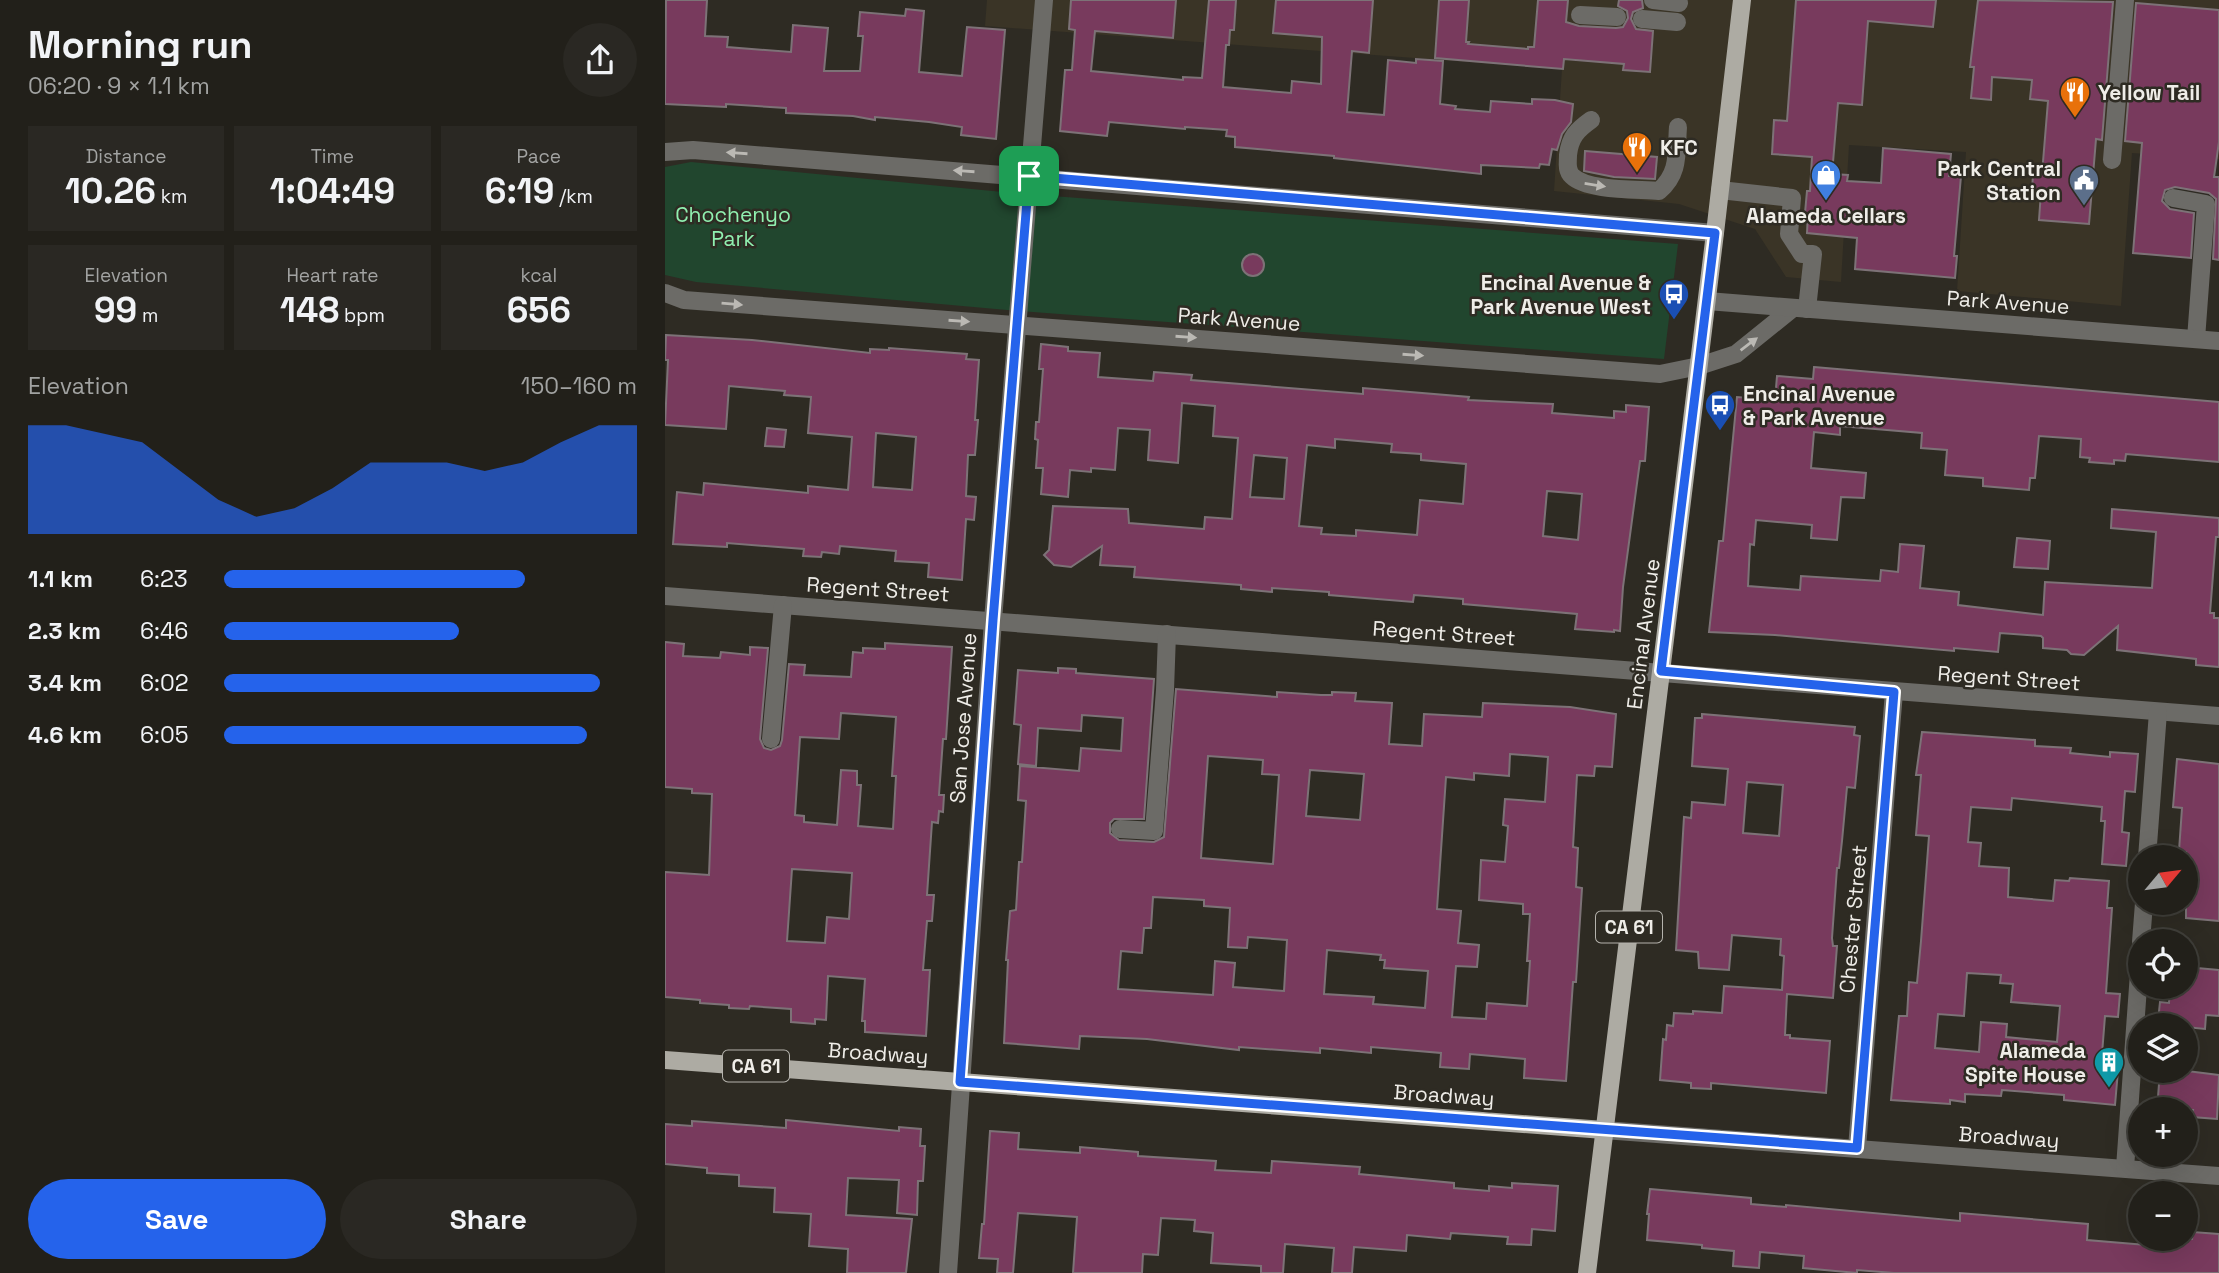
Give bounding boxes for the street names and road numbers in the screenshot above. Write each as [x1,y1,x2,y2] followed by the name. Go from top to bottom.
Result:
[1946,284,2070,320] street label: Park Avenue
[1177,301,1301,337] street label: Park Avenue
[1620,557,1666,711] street label: Encinal Avenue
[806,571,950,607] street label: Regent Street
[1372,615,1516,651] street label: Regent Street
[944,632,982,804] street label: San Jose Avenue
[1937,660,2081,696] street label: Regent Street
[1833,844,1873,994] street label: Chester Street
[1596,911,1662,942] road number: CA 61
[827,1036,929,1070] street label: Broadway
[723,1050,789,1082] road number: CA 61
[1393,1078,1495,1112] street label: Broadway
[1958,1120,2060,1154] street label: Broadway

